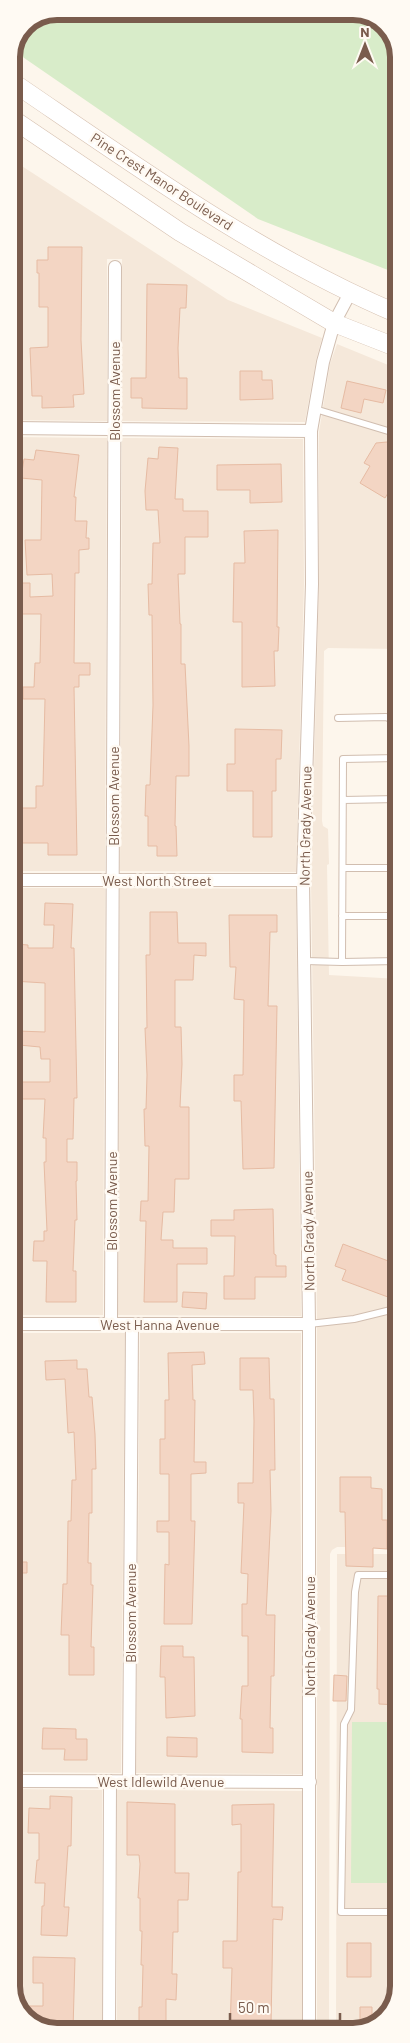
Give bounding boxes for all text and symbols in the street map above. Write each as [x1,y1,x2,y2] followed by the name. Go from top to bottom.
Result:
[340,20,390,70] north arrow
[360,23,370,40] text: N
[88,129,236,233] street label: Pine Crest Manor Boulevard
[106,341,123,441] street label: Blossom Avenue
[105,746,122,846] street label: Blossom Avenue
[295,766,315,886] street label: North Grady Avenue
[102,872,212,889] street label: West North Street
[103,1151,120,1251] street label: Blossom Avenue
[298,1171,318,1291] street label: North Grady Avenue
[100,1316,220,1333] street label: West Hanna Avenue
[122,1563,139,1663] street label: Blossom Avenue
[301,1576,318,1696] street label: North Grady Avenue
[97,1773,225,1790] street label: West Idlewild Avenue
[230,1990,340,2022] scale bar
[238,1998,270,2016] text: 50 m

